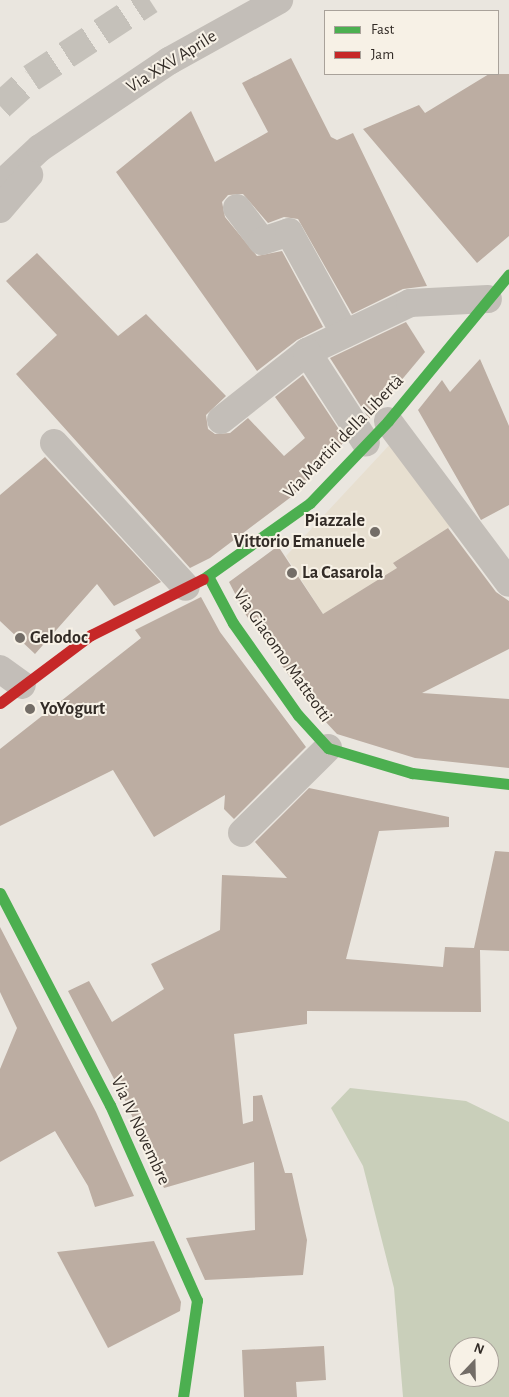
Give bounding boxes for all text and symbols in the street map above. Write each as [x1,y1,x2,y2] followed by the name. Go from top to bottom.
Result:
[324,10,499,75] legend
[371,22,394,37] text: Fast
[123,26,221,98] street label: Via XXV Aprile
[371,47,394,62] text: Jam
[279,370,409,504] street label: Via Martiri della Libertà
[234,511,365,554] place label: Piazzale Vittorio Emanuele
[369,526,381,538] marker: Piazzale Vittorio Emanuele
[302,562,383,584] place label: La Casarola
[286,567,298,579] marker: La Casarola
[228,585,336,727] street label: Via Giacomo Matteotti
[30,627,88,649] place label: Gelodoc
[14,632,26,644] marker: Gelodoc
[40,698,105,720] place label: YoYogurt
[24,703,36,715] marker: YoYogurt
[105,1073,175,1189] street label: Via IV Novembre
[449,1337,499,1387] north arrow
[472,1341,486,1357] text: N

